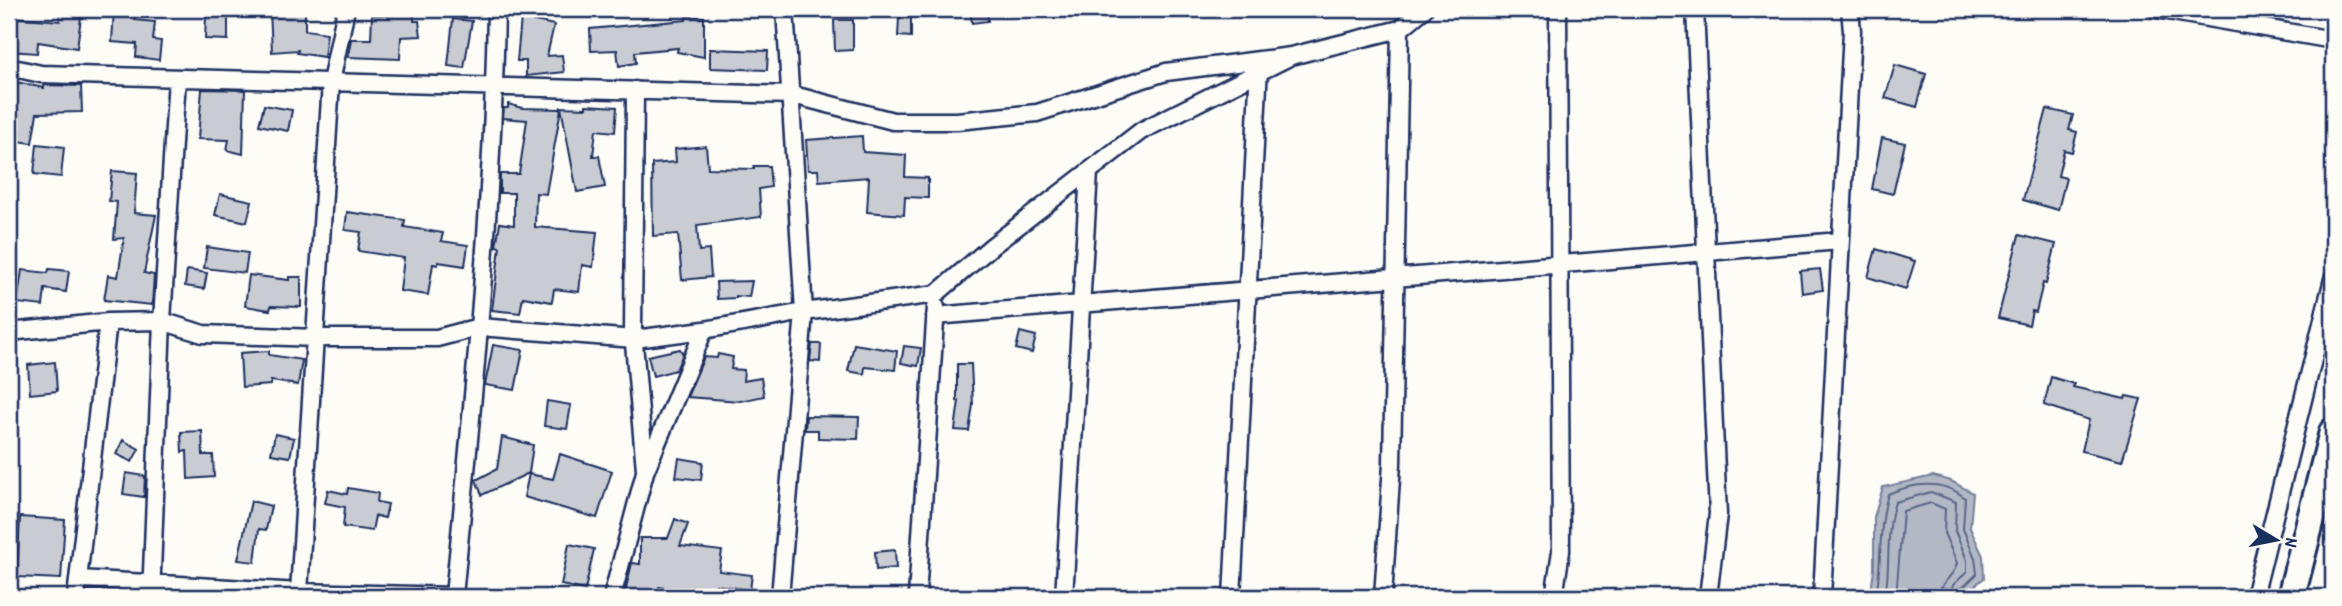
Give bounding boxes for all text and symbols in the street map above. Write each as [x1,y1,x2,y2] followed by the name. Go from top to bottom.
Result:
[2240,504,2310,574] north arrow
[2275,535,2303,549] text: N

